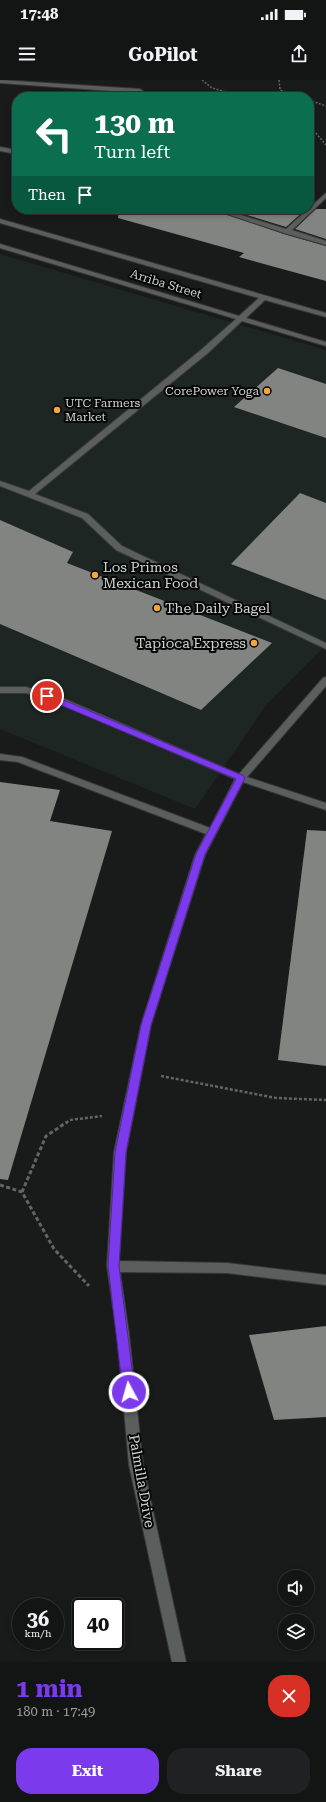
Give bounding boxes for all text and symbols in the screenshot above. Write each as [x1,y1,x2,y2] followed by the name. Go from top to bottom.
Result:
[20,5,58,23] text: 17:48
[16,43,38,65] icon: menu
[288,43,310,65] icon: share
[128,44,198,65] text: GoPilot
[94,107,175,140] text: 130 m
[28,108,80,160] icon: left
[94,141,170,162] text: Turn left
[74,184,96,206] icon: arrive
[28,186,66,204] text: Then
[129,267,204,302] street label: Arriba Street
[165,384,259,398] place label: CorePower Yoga
[262,386,272,396] marker: CorePower Yoga
[65,396,141,424] place label: UTC Farmers Market
[52,405,62,415] marker: UTC Farmers Market
[103,559,198,591] place label: Los Primos Mexican Food
[90,570,100,580] marker: Los Primos Mexican Food
[165,600,271,616] place label: The Daily Bagel
[152,603,162,613] marker: The Daily Bagel
[136,635,246,651] place label: Tapioca Express
[249,638,259,648] marker: Tapioca Express
[30,679,64,713] pin
[36,685,58,707] icon: arrive
[108,1371,150,1413] position arrow
[126,1433,158,1529] street label: Palmilla Drive
[278,1570,314,1650] map controls
[278,1570,314,1606] button: sound
[72,1598,124,1650] speed limit sign: 40
[27,1607,49,1631] text: 36
[278,1614,314,1650] button: layers
[25,1628,51,1639] text: km/h
[16,1675,83,1703] text: 1 min
[268,1675,310,1717] button: close
[16,1704,95,1719] text: 180 m · 17:49
[16,1748,159,1794] button: Exit
[167,1748,310,1794] button: Share

